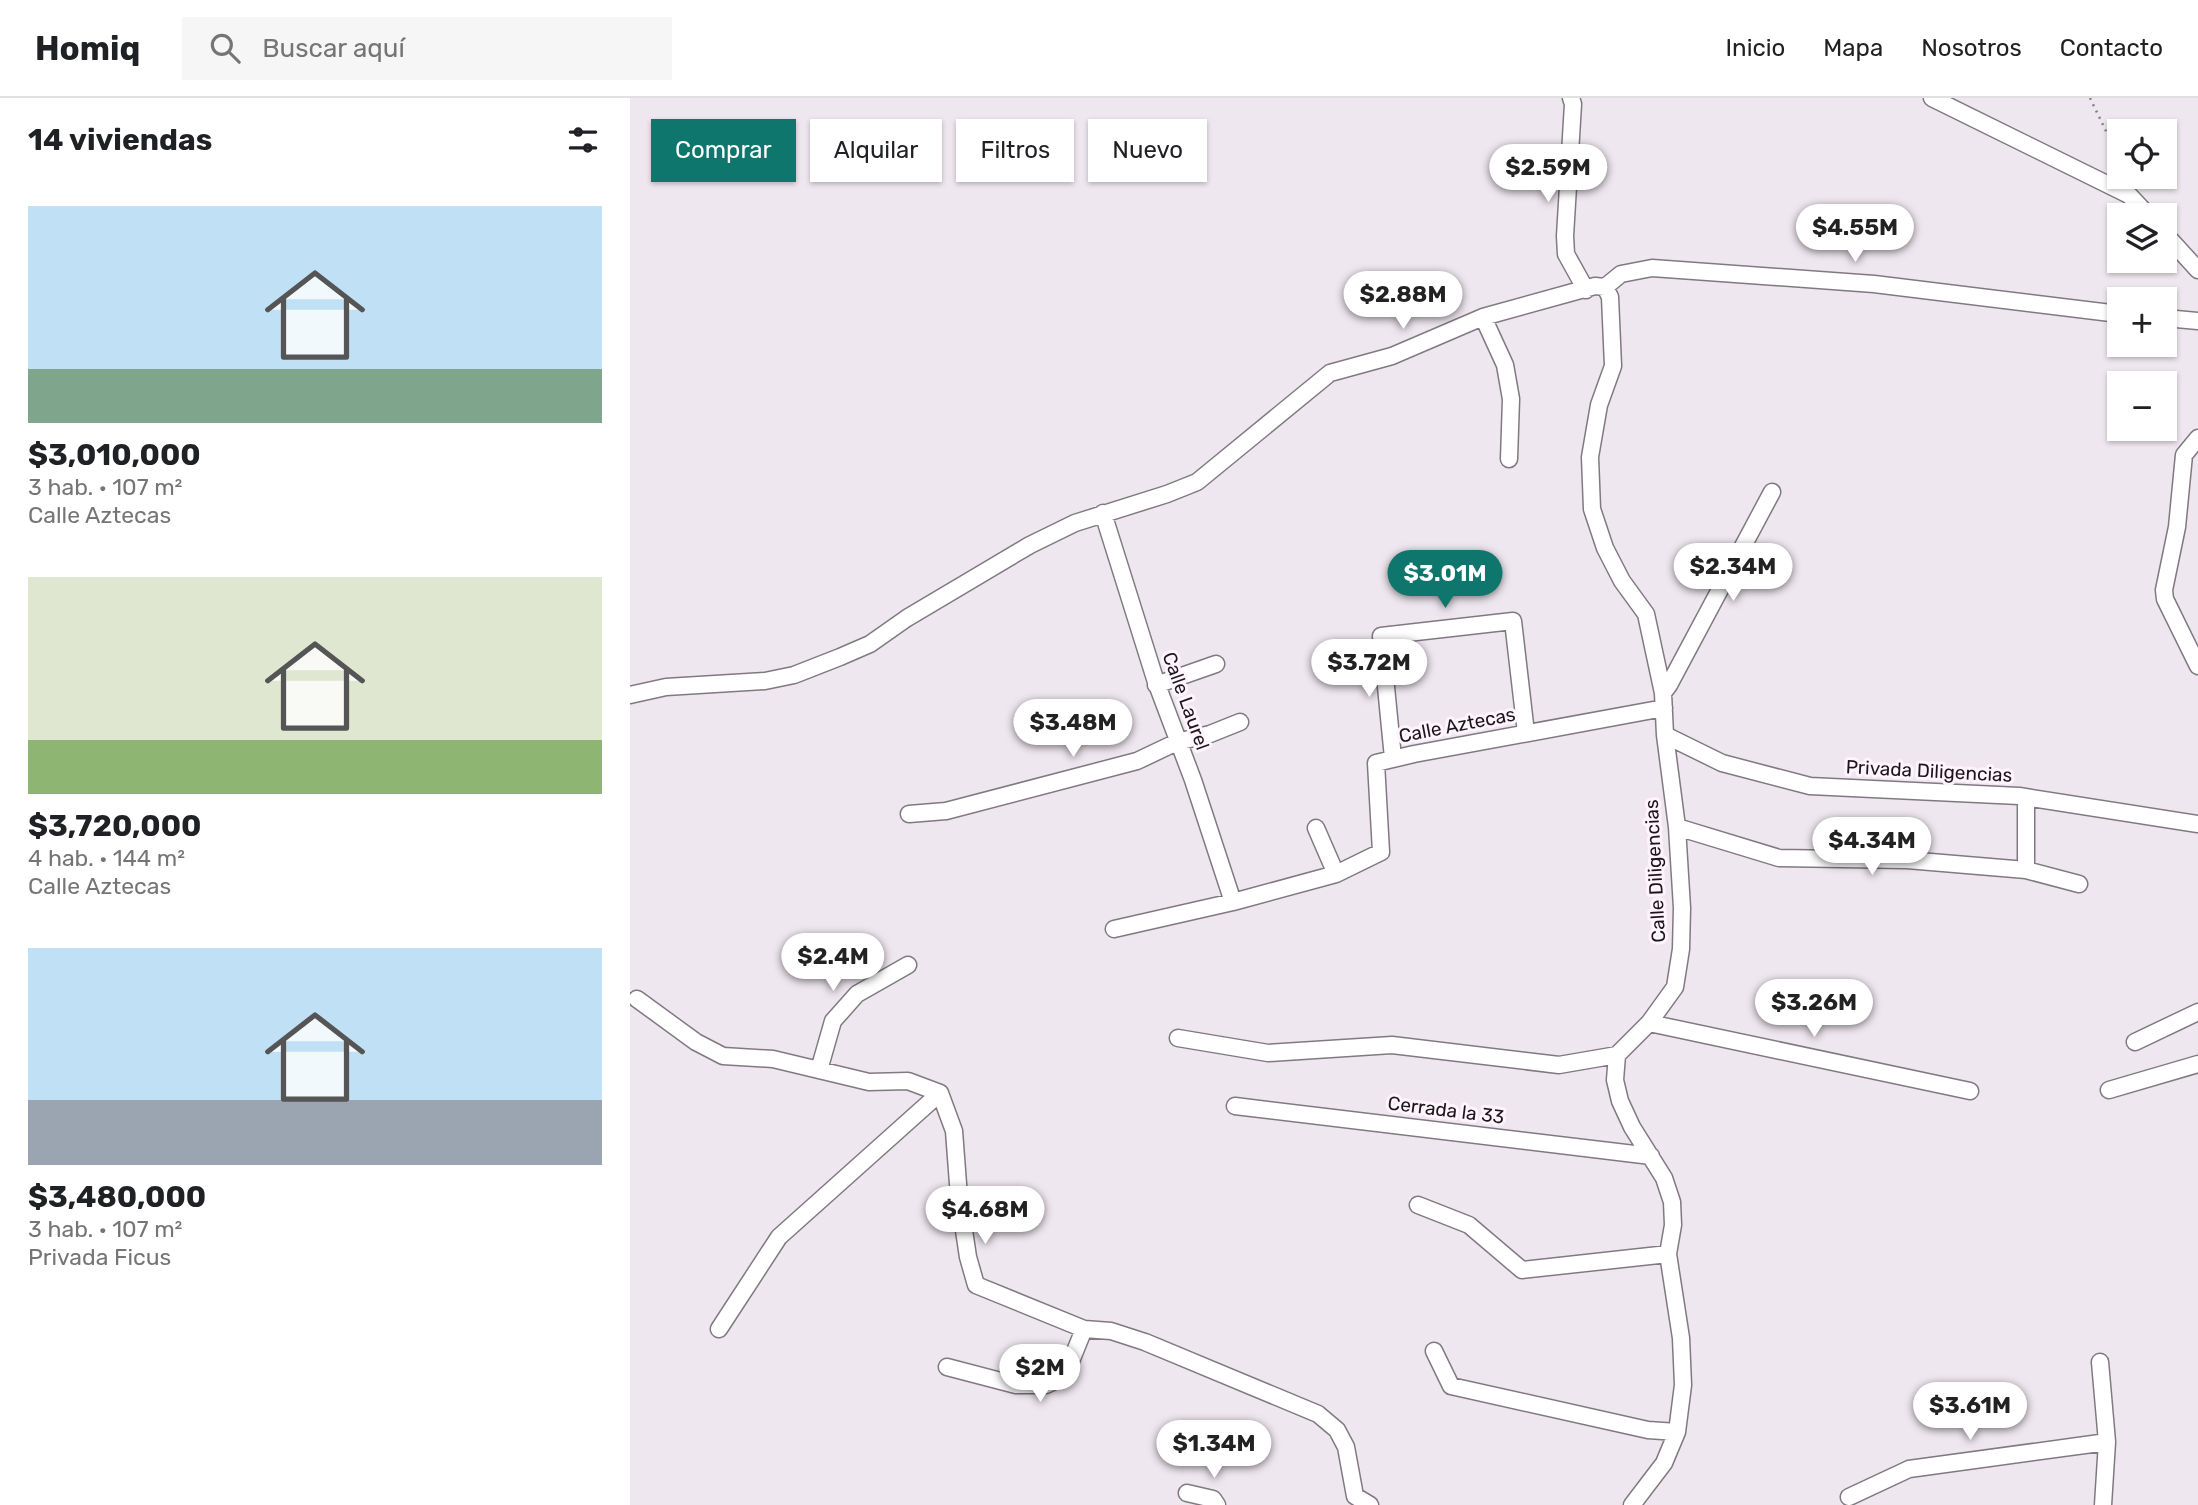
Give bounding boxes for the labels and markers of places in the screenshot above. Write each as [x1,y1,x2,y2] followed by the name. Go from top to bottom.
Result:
[1491,144,1605,204] pin: $2.59M
[1798,204,1912,264] pin: $4.55M
[1346,272,1460,331] pin: $2.88M
[1676,544,1790,603] pin: $2.34M
[1388,550,1502,610] pin: $3.01M
[1312,640,1426,699] pin: $3.72M
[1016,700,1130,759] pin: $3.48M
[1815,818,1929,877] pin: $4.34M
[784,934,882,993] pin: $2.4M
[1757,979,1871,1039] pin: $3.26M
[928,1186,1042,1246] pin: $4.68M
[1006,1344,1074,1404] pin: $2M
[1913,1382,2027,1442] pin: $3.61M
[1157,1420,1271,1480] pin: $1.34M

